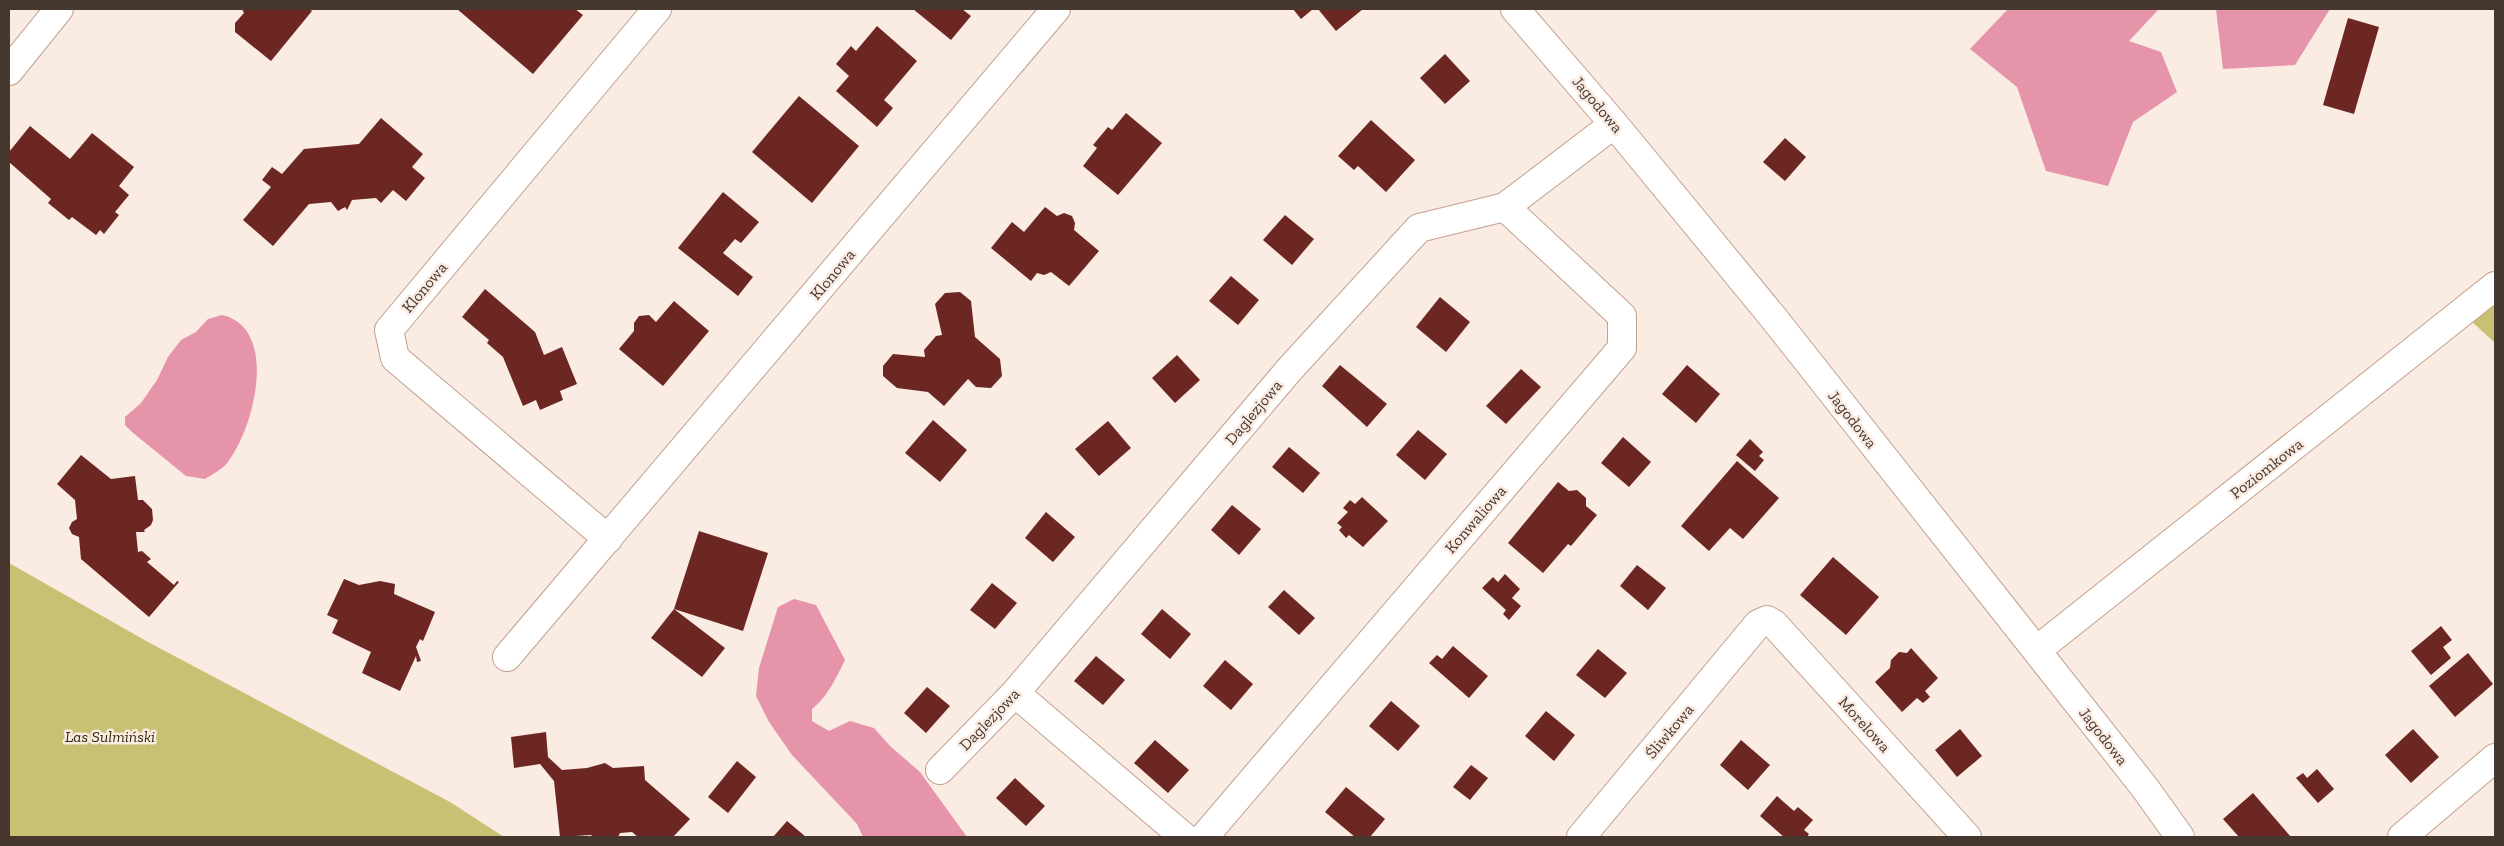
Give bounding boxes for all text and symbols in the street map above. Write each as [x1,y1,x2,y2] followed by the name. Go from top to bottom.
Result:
[1568,72,1627,137] street label: Jagodowa
[806,245,859,303] street label: Klonowa
[398,258,451,316] street label: Klonowa
[1221,376,1286,449] street label: Daglezjowa
[1824,387,1881,452] street label: Jagodowa
[2226,434,2307,503] street label: Poziomkowa
[1441,481,1510,557] street label: Konwaliowa
[955,684,1024,754] street label: Daglezjowa
[1835,693,1895,756] street label: Morelowa
[1641,700,1698,762] street label: Śliwkowa
[2075,704,2132,769] street label: Jagodowa
[65,727,155,746] park label: Las Sulmiński

